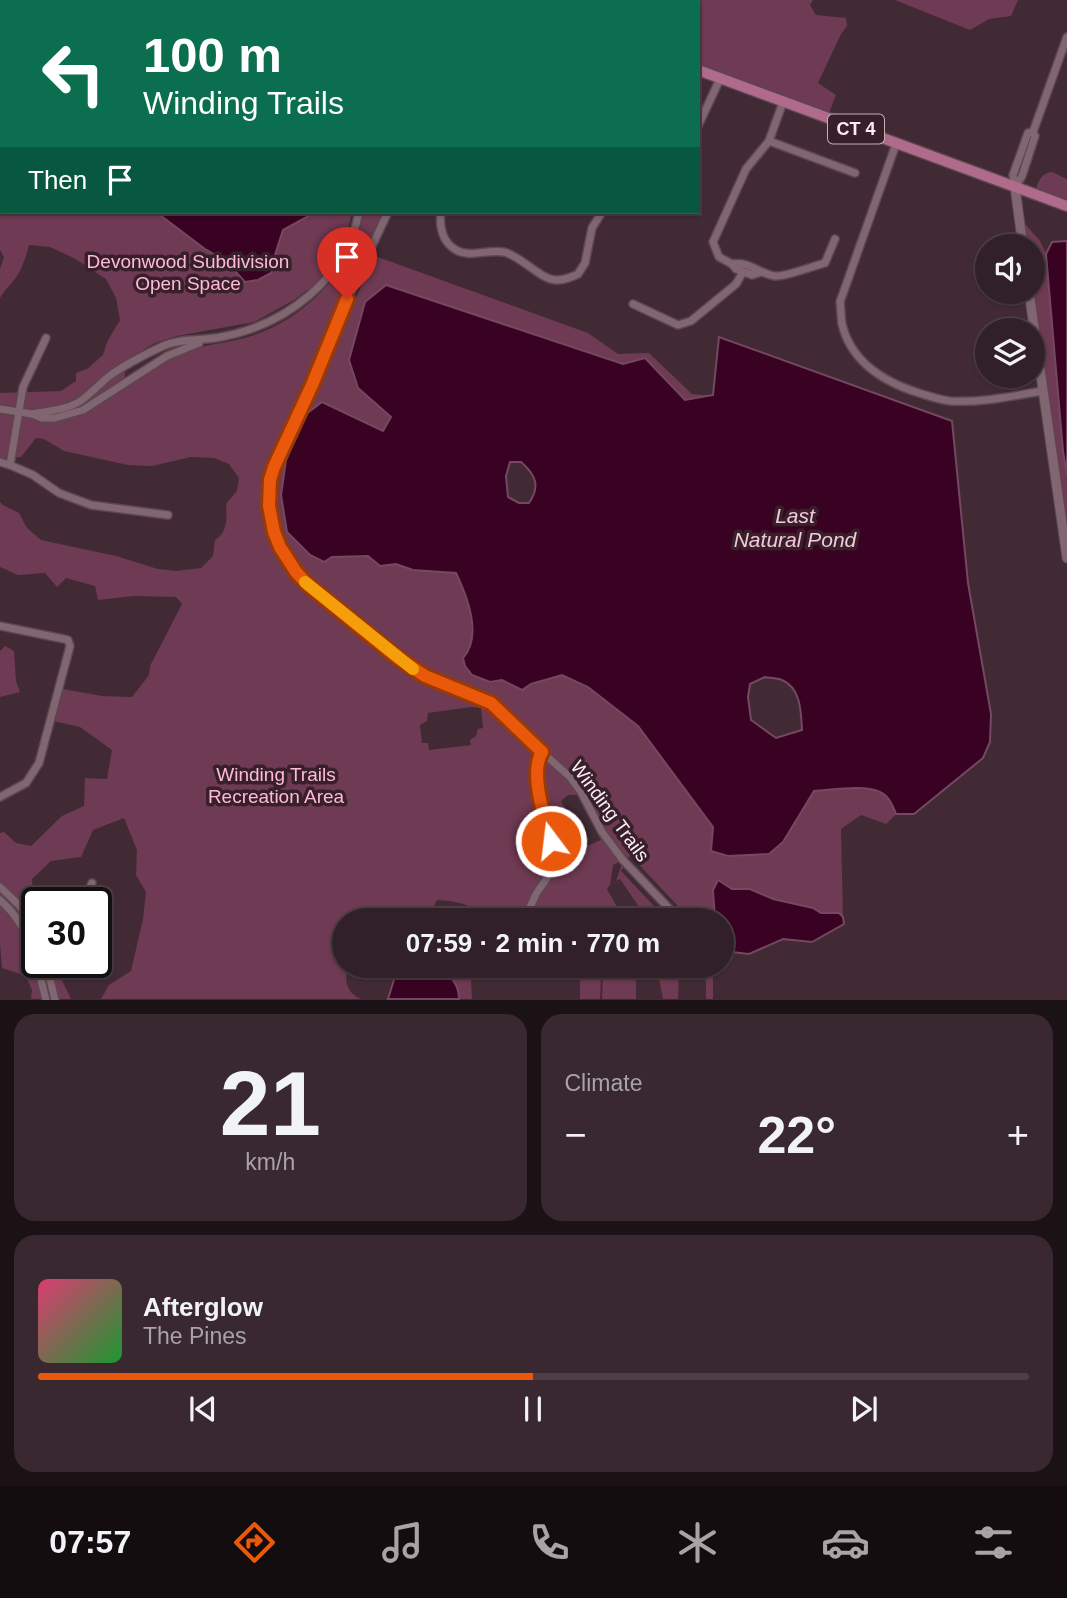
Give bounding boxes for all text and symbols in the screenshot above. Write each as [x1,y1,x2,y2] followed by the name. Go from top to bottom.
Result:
[28,28,119,119] icon: left
[143,28,282,82] text: 100 m
[143,85,344,121] text: Winding Trails
[828,114,884,144] road number: CT 4
[101,161,139,199] icon: arrive
[28,165,87,195] text: Then
[317,227,377,299] pin
[975,234,1045,388] map controls
[975,234,1045,304] button: sound
[328,238,366,276] icon: arrive
[87,251,289,294] park label: Devonwood Subdivision Open Space
[975,318,1045,388] button: layers
[734,504,858,551] water label: Last Natural Pond
[566,757,654,865] street label: Winding Trails
[208,764,345,807] park label: Winding Trails Recreation Area
[514,804,588,878] position arrow
[21,887,112,978] speed limit sign: 30
[406,928,660,958] text: 07:59 · 2 min · 770 m
[220,1053,321,1154] text: 21
[565,1070,642,1096] text: Climate
[757,1106,836,1164] text: 22°
[565,1114,587,1156] text: −
[1007,1114,1029,1156] text: +
[245,1149,295,1175] text: km/h
[143,1292,263,1322] text: Afterglow
[143,1323,247,1349] text: The Pines
[184,1390,222,1428] icon: previous
[514,1390,552,1428] icon: pause
[845,1390,883,1428] icon: next
[230,1518,279,1567] icon: directions
[378,1518,427,1567] icon: music
[525,1518,574,1567] icon: phone
[673,1518,722,1567] icon: climate
[821,1518,870,1567] icon: car
[969,1518,1018,1567] icon: filters
[49,1524,131,1560] text: 07:57

